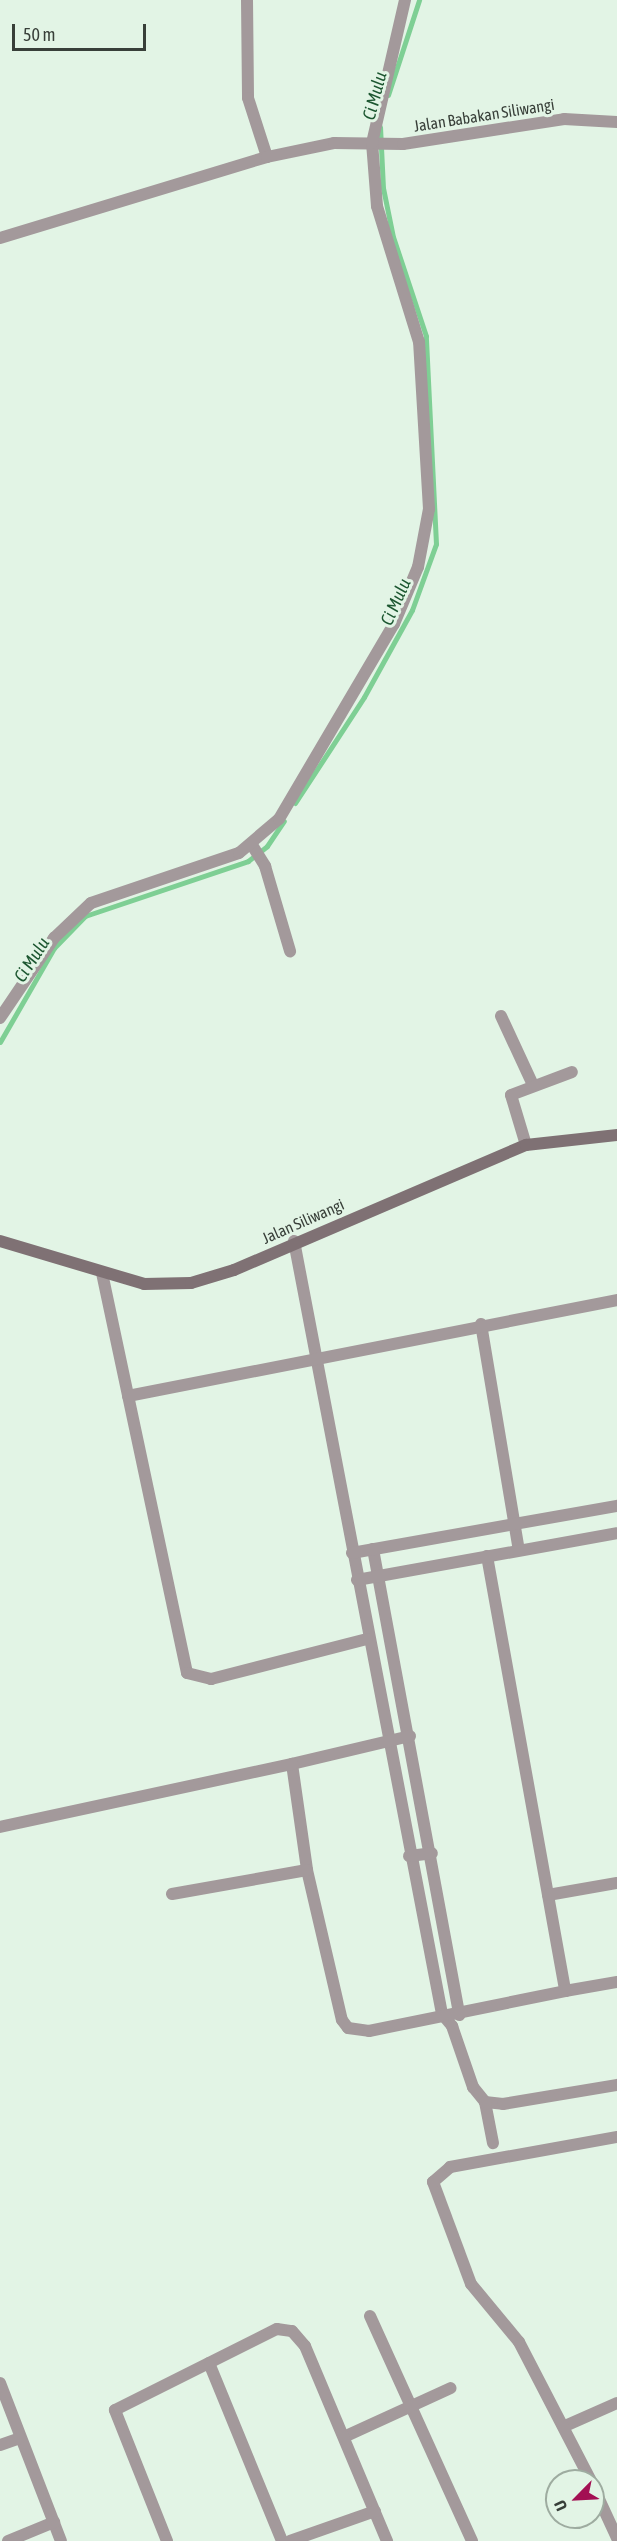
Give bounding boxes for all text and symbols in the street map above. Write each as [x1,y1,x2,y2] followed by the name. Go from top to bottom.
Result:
[15,12,148,50] scale bar
[23,24,55,45] text: 50 m
[358,70,392,122] water label: Ci Mulu
[412,94,556,136] street label: Jalan Babakan Siliwangi
[376,575,416,629] water label: Ci Mulu
[10,934,54,986] water label: Ci Mulu
[259,1194,347,1248] street label: Jalan Siliwangi
[545,2469,605,2529] north arrow
[550,2498,571,2513] text: U

